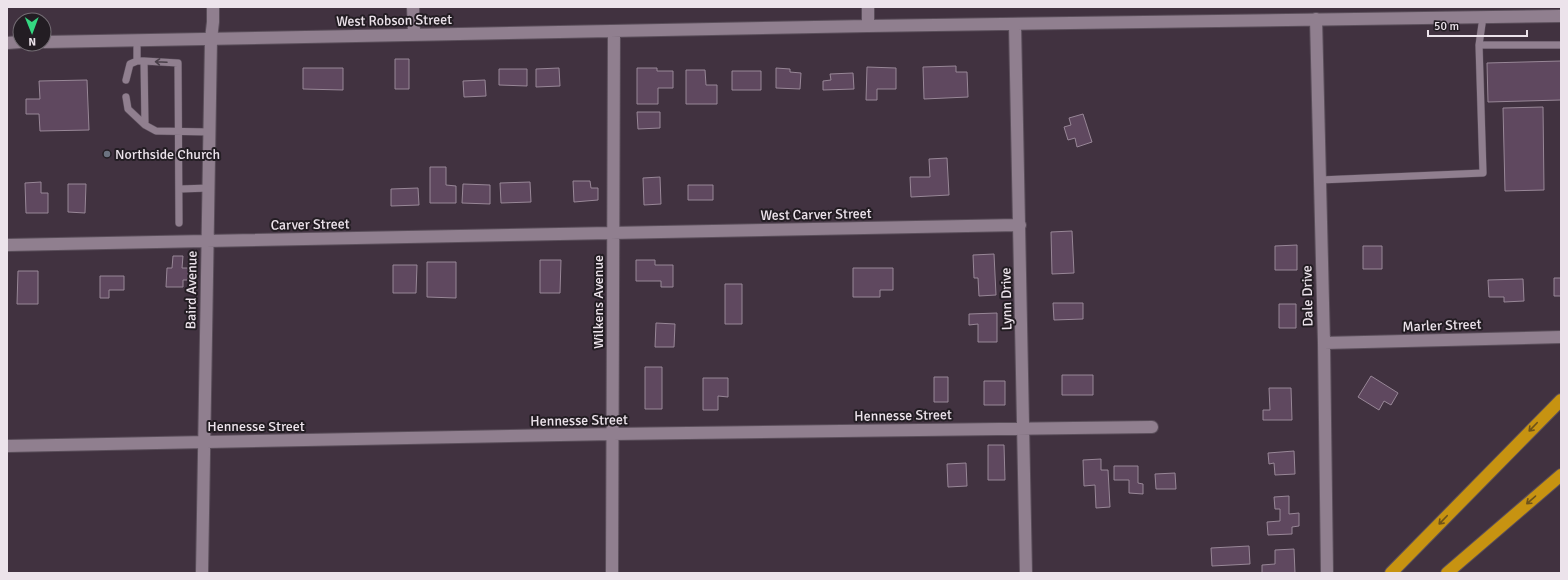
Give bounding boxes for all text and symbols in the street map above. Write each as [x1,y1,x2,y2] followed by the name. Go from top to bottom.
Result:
[336,11,452,30] street label: West Robson Street
[12,12,52,52] north arrow
[1428,12,1527,38] scale bar
[1434,19,1459,34] text: 50 m
[28,35,36,48] text: N
[155,58,168,65] one-way arrow
[115,146,220,163] place label: Northside Church
[102,149,112,159] marker: Northside Church
[760,205,872,224] street label: West Carver Street
[270,215,350,234] street label: Carver Street
[182,251,201,330] street label: Baird Avenue
[590,255,607,349] street label: Wilkens Avenue
[1298,265,1317,327] street label: Dale Drive
[997,267,1016,331] street label: Lynn Drive
[1402,316,1482,335] street label: Marler Street
[854,406,952,425] street label: Hennesse Street
[530,411,628,430] street label: Hennesse Street
[207,418,305,435] street label: Hennesse Street
[1528,422,1538,432] one-way arrow
[1526,496,1537,505] one-way arrow
[1438,515,1447,525] one-way arrow

